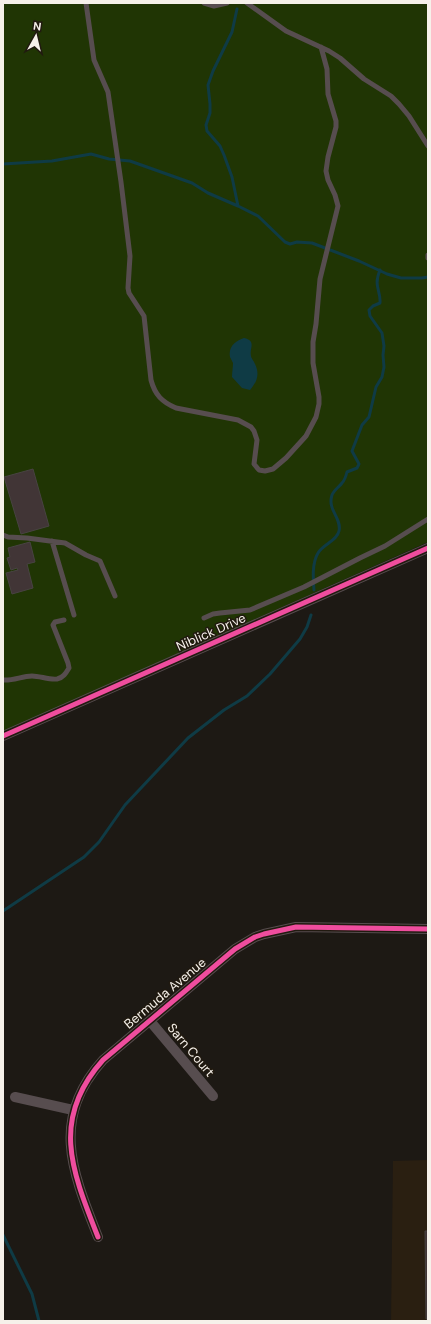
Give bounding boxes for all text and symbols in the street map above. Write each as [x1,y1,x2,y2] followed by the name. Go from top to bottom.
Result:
[16,16,56,56] north arrow
[32,19,42,34] text: N
[174,609,248,655] street label: Niblick Drive
[120,954,210,1032] street label: Bermuda Avenue
[164,1020,218,1080] street label: Sarn Court

